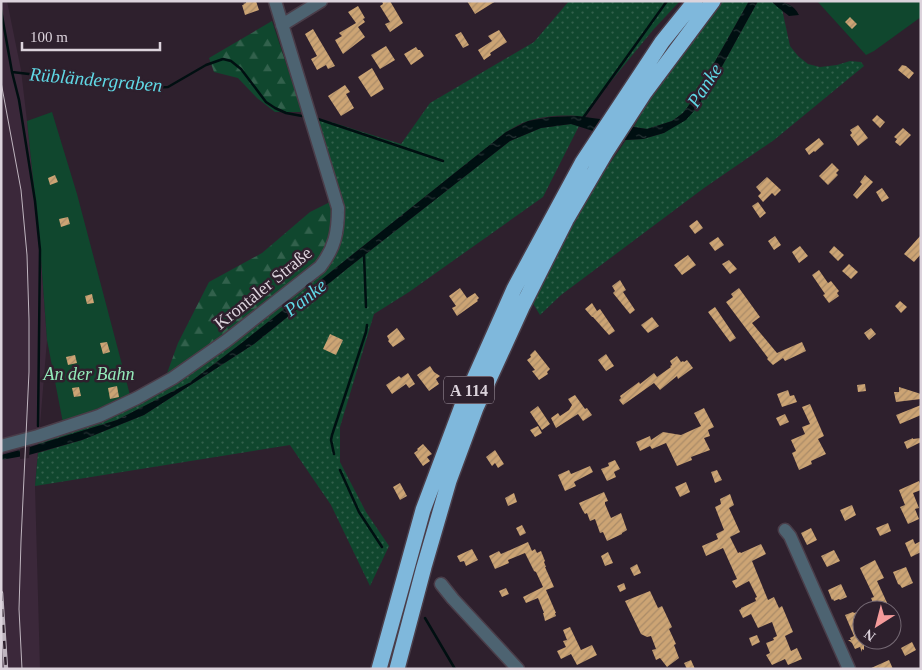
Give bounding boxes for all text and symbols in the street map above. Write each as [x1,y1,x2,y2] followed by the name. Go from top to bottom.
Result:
[22,20,160,52] scale bar
[30,29,68,45] text: 100 m
[682,60,726,112] water label: Panke
[28,63,163,96] water label: Rübländergraben
[210,243,316,333] street label: Krontaler Straße
[279,275,330,321] water label: Panke
[43,364,134,384] park label: An der Bahn
[444,376,494,404] road number: A 114
[852,600,902,650] north arrow
[861,626,878,644] text: N

